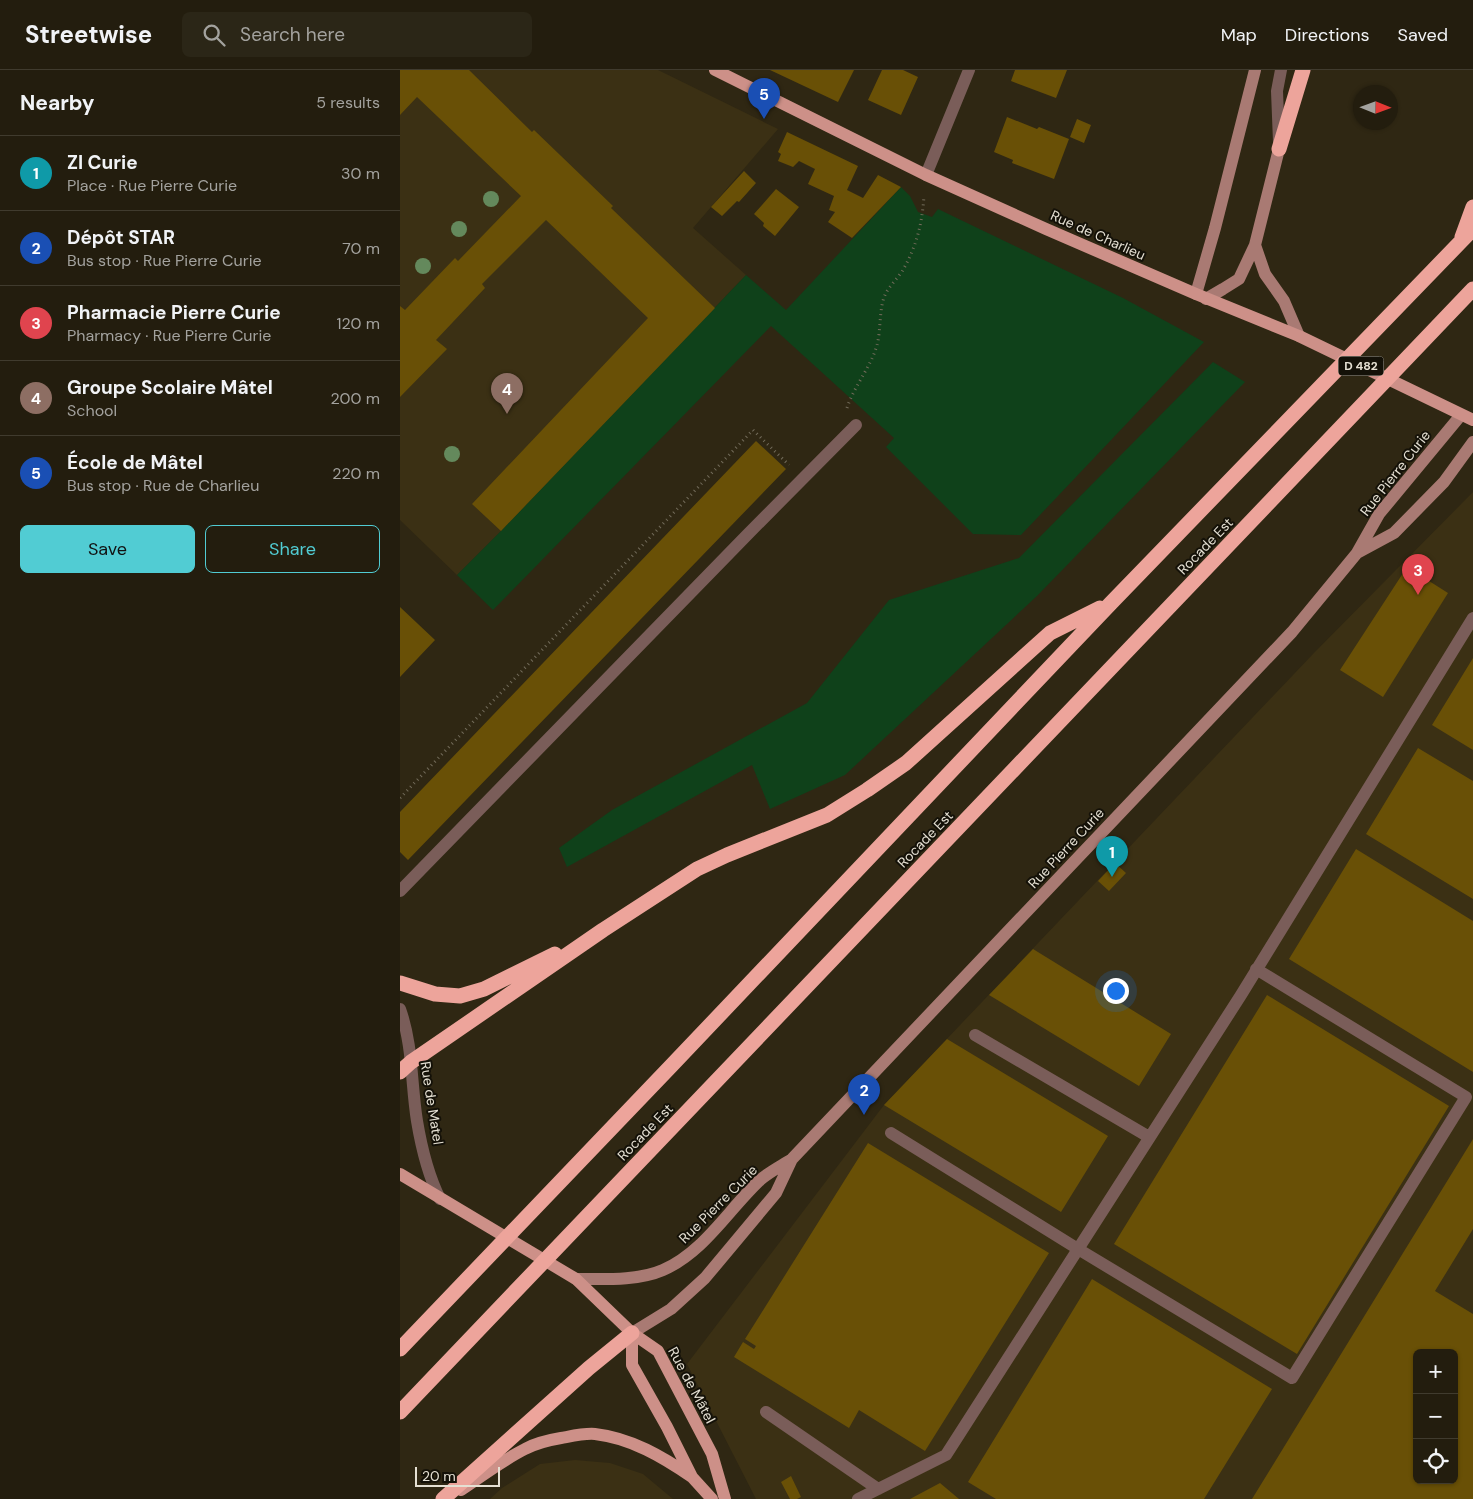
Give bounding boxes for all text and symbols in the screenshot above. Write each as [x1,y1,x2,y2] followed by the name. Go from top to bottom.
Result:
[182,12,532,57] search box
[25,19,152,50] text: Streetwise
[200,21,228,49] icon: search
[240,22,345,47] text: Search here
[1221,23,1257,47] text: Map
[1285,23,1370,47] text: Directions
[1398,23,1448,47] text: Saved
[748,78,780,119] pin: 5
[1353,85,1398,130] north arrow
[20,89,94,117] text: Nearby
[316,92,380,113] text: 5 results
[67,150,138,175] text: ZI Curie
[33,163,39,184] text: 1
[341,163,380,184] text: 30 m
[67,175,237,196] text: Place · Rue Pierre Curie
[1048,206,1148,264] street label: Rue de Charlieu
[67,225,175,250] text: Dépôt STAR
[31,238,41,259] text: 2
[342,238,380,259] text: 70 m
[67,250,262,271] text: Bus stop · Rue Pierre Curie
[67,300,281,325] text: Pharmacie Pierre Curie
[31,313,41,334] text: 3
[336,313,380,334] text: 120 m
[67,325,271,346] text: Pharmacy · Rue Pierre Curie
[1338,356,1384,376] road number: D 482
[491,373,523,414] pin: 4
[67,375,273,400] text: Groupe Scolaire Mâtel
[31,388,41,409] text: 4
[331,388,380,409] text: 200 m
[67,400,117,421] text: School
[1356,427,1434,519] street label: Rue Pierre Curie
[67,450,203,475] text: École de Mâtel
[31,463,41,484] text: 5
[332,463,380,484] text: 220 m
[67,475,259,496] text: Bus stop · Rue de Charlieu
[1173,514,1237,578] street label: Rocade Est
[20,525,195,573] button: Save
[205,525,380,573] button: Share
[1402,554,1434,595] pin: 3
[1024,804,1108,892] street label: Rue Pierre Curie
[893,807,957,871] street label: Rocade Est
[1096,836,1128,877] pin: 1
[1103,978,1129,1004] your location
[417,1060,447,1146] street label: Rue de Matel
[848,1074,880,1115] pin: 2
[613,1100,677,1164] street label: Rocade Est
[675,1161,761,1247] street label: Rue Pierre Curie
[664,1344,720,1426] street label: Rue de Mâtel
[1413,1349,1458,1484] map controls
[1413,1349,1458,1394] button: +
[1413,1394,1458,1439] button: −
[1413,1439,1458,1484] button: locate
[415,1464,500,1487] scale bar
[422,1467,456,1485] text: 20 m

